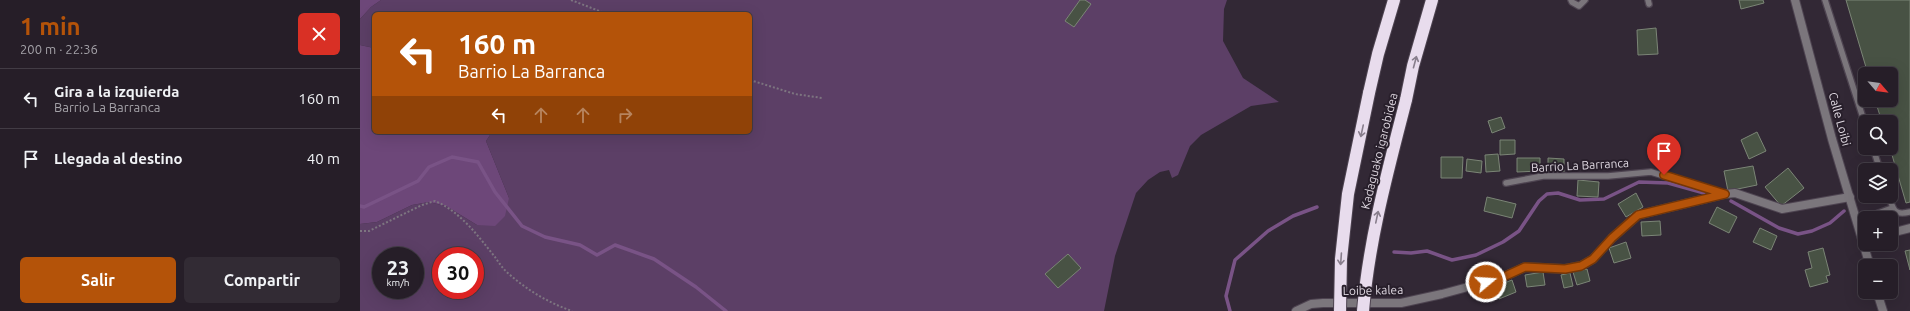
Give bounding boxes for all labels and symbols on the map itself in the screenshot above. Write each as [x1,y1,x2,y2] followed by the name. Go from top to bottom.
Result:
[1411,56,1419,69] one-way arrow
[1858,67,1898,107] north arrow
[1358,91,1400,211] street label: Kadaguako igarobidea
[1827,91,1853,147] street label: Calle Loibi
[1357,124,1365,137] one-way arrow
[1647,134,1681,175] pin
[1531,156,1629,174] street label: Barrio La Barranca
[1373,211,1381,224] one-way arrow
[432,247,484,299] speed limit sign: 30
[1338,252,1345,265] one-way arrow
[1465,261,1507,303] position arrow
[1343,283,1403,297] street label: Loibe kalea

